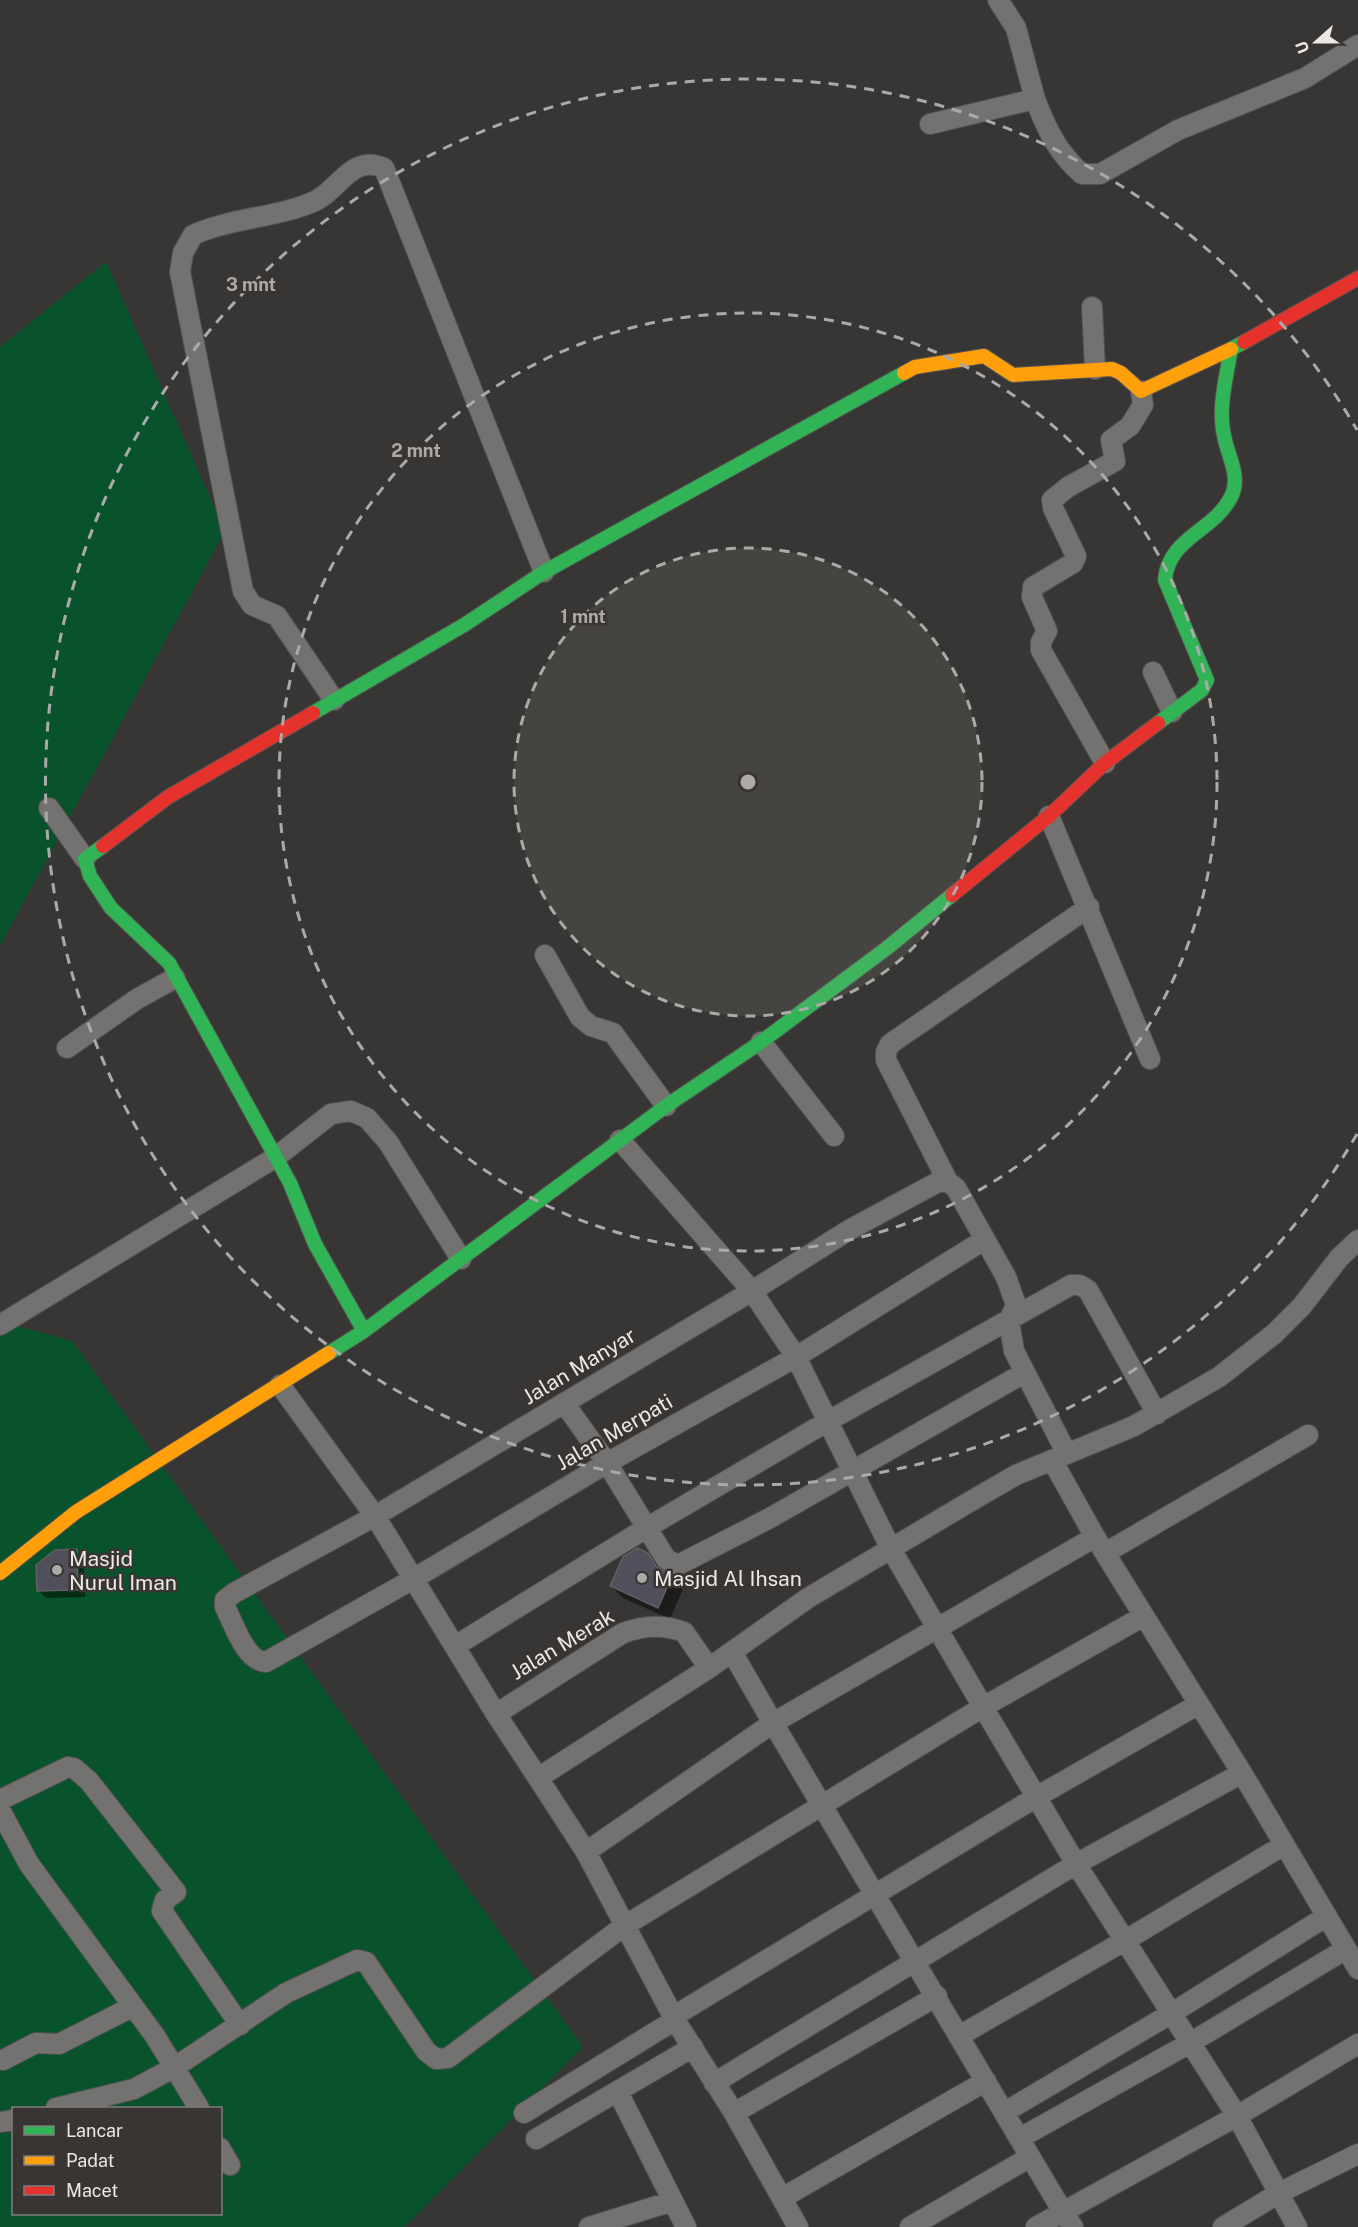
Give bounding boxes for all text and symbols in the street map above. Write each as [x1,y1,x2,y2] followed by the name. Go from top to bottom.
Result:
[1286,12,1346,72] north arrow
[1292,38,1313,56] text: U
[226,274,276,295] text: 3 mnt
[391,440,441,461] text: 2 mnt
[560,606,606,627] text: 1 mnt
[738,772,758,792] centre of rings
[518,1322,640,1410] street label: Jalan Manyar
[551,1389,677,1475] street label: Jalan Merpati
[69,1546,177,1595] place label: Masjid Nurul Iman
[50,1563,64,1577] marker: Masjid Nurul Iman
[654,1566,802,1591] place label: Masjid Al Ihsan
[635,1571,649,1585] marker: Masjid Al Ihsan
[506,1603,619,1685] street label: Jalan Merak
[12,2107,222,2215] legend
[66,2120,123,2141] text: Lancar
[66,2150,115,2171] text: Padat
[66,2180,118,2201] text: Macet

